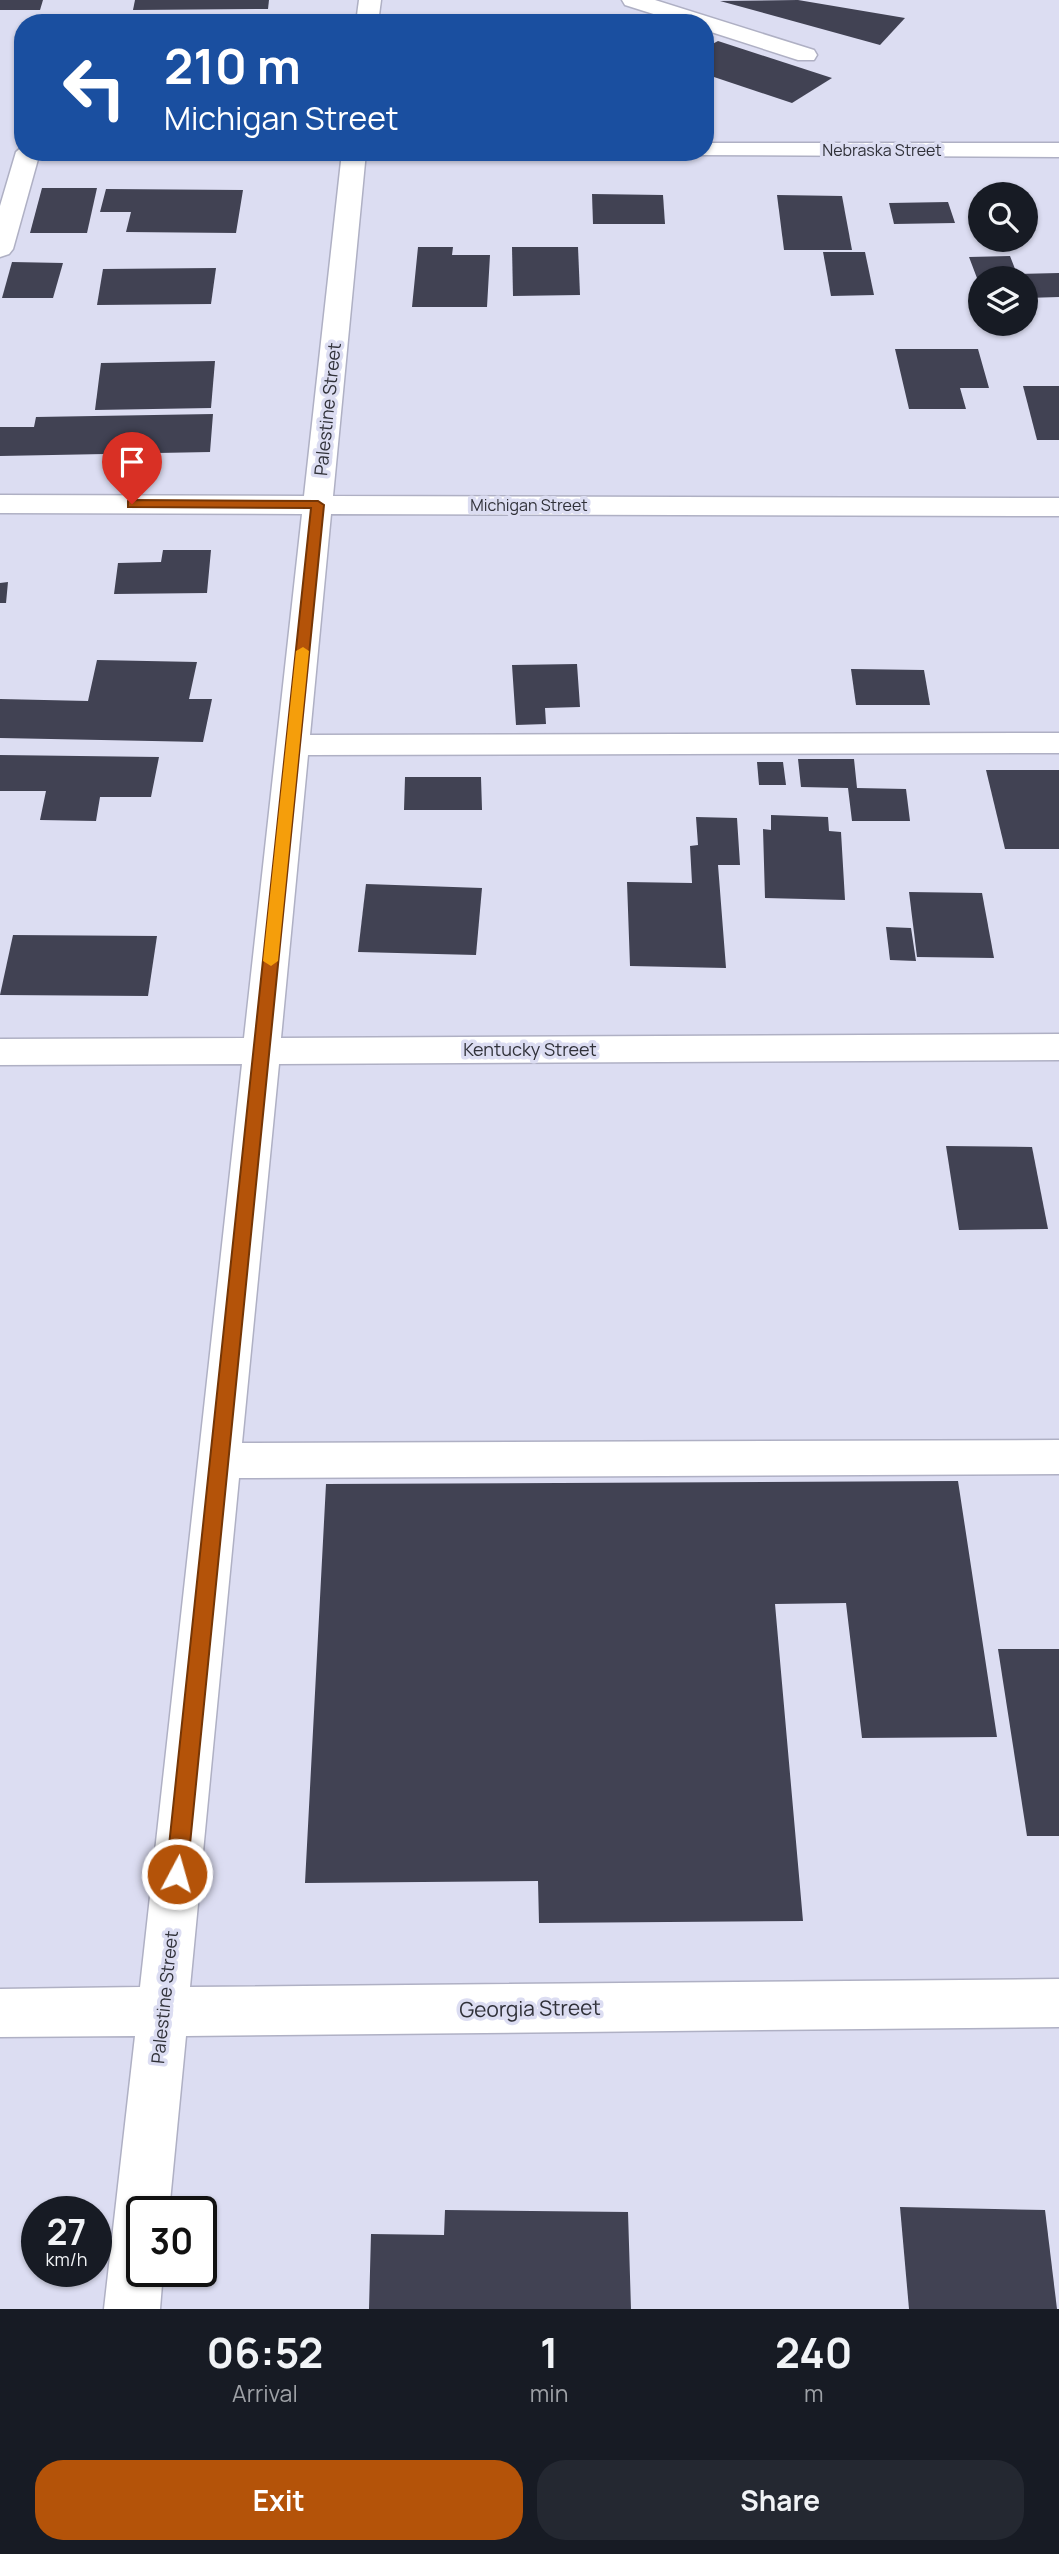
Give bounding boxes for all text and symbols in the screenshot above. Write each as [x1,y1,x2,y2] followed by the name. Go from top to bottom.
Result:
[164,32,301,99] text: 210 m
[49,42,140,133] icon: left
[164,96,399,140] text: Michigan Street
[822,139,942,161] street label: Nebraska Street
[968,182,1038,336] map controls
[968,182,1038,252] button: search
[968,266,1038,336] button: layers
[308,341,346,477] street label: Palestine Street
[102,432,162,504] pin
[113,443,151,481] icon: arrive
[470,494,588,516] street label: Michigan Street
[463,1037,597,1061] street label: Kentucky Street
[140,1837,214,1911] position arrow
[145,1929,183,2065] street label: Palestine Street
[459,1993,601,2023] street label: Georgia Street
[126,2196,217,2287] speed limit sign: 30
[47,2208,86,2256] text: 27
[46,2247,87,2271] text: km/h
[207,2323,323,2381] text: 06:52
[540,2323,558,2381] text: 1
[775,2323,852,2381] text: 240
[232,2377,298,2409] text: Arrival
[530,2377,568,2409] text: min
[804,2377,823,2409] text: m
[35,2460,523,2540] button: Exit
[537,2460,1024,2540] button: Share

